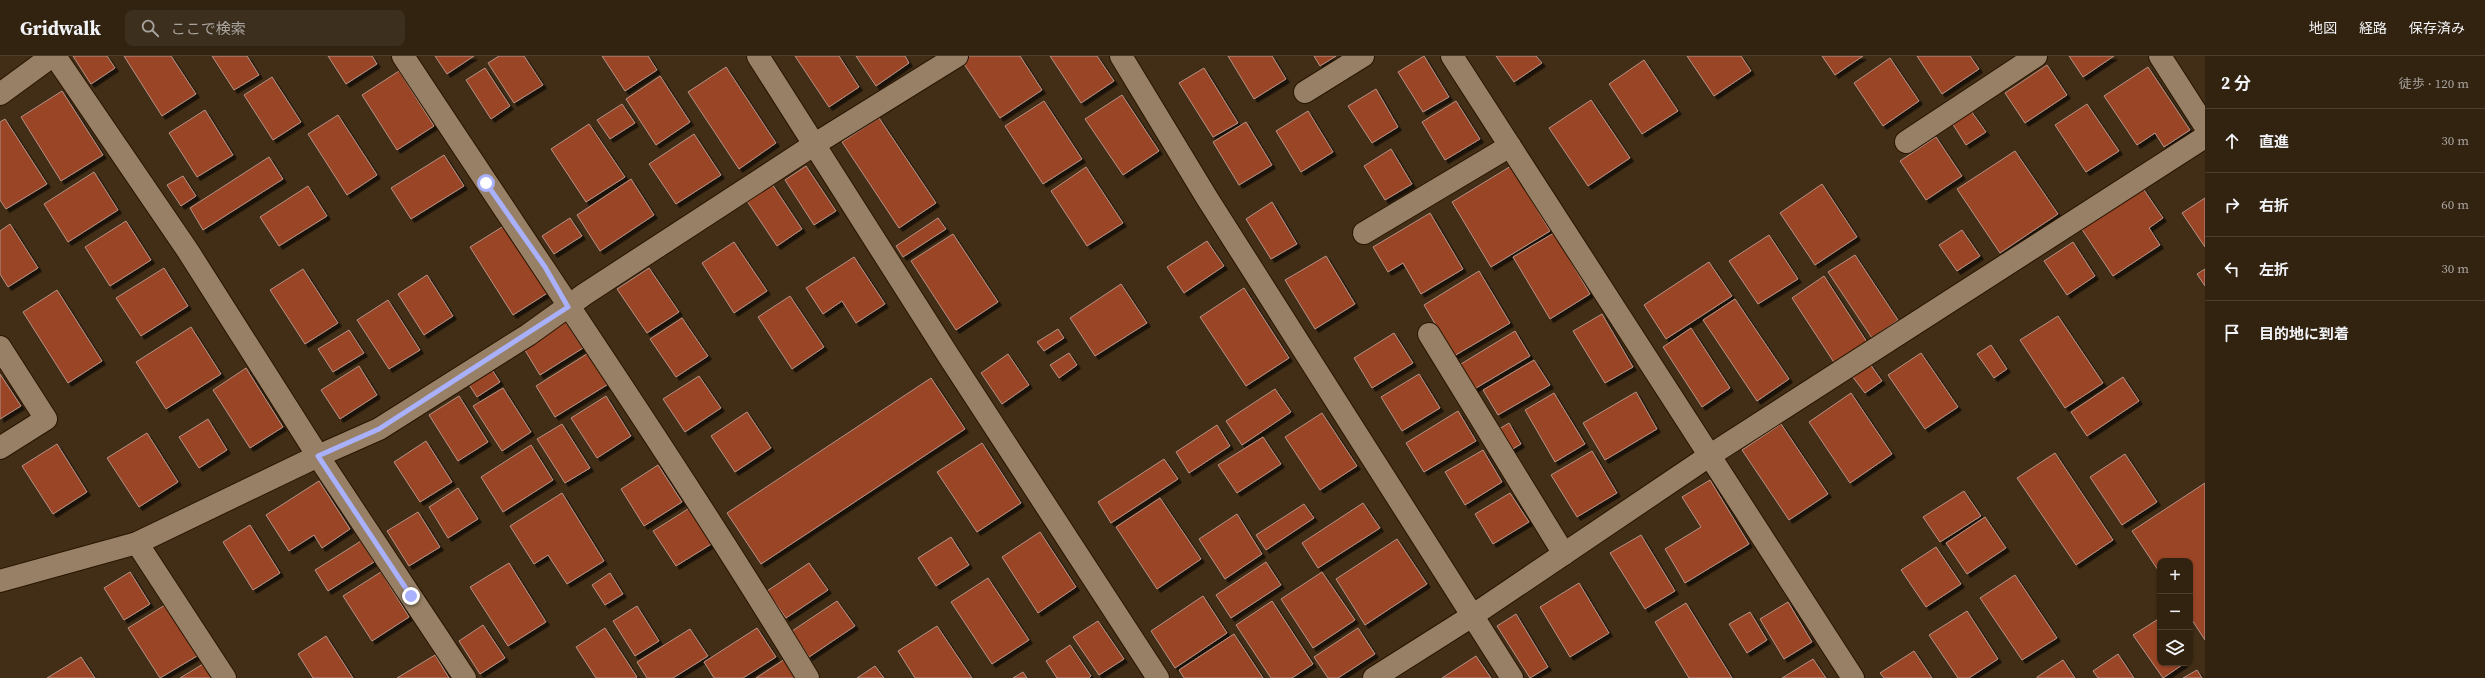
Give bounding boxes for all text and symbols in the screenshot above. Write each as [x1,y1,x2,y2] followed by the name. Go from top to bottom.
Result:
[125,10,405,46] search box
[20,15,101,41] text: Gridwalk
[139,17,161,39] icon: search
[171,18,246,39] text: ここで検索
[2309,18,2337,38] text: 地図
[2359,18,2387,38] text: 経路
[2409,18,2465,38] text: 保存済み
[2221,71,2251,95] text: 2 分
[2399,75,2469,92] text: 徒歩 · 120 m
[2221,130,2243,152] icon: ahead
[2259,131,2289,152] text: 直進
[2441,132,2469,149] text: 30 m
[477,174,495,192] route start
[2221,194,2243,216] icon: right
[2259,195,2289,216] text: 右折
[2441,196,2469,213] text: 60 m
[2221,258,2243,280] icon: left
[2259,259,2289,280] text: 左折
[2441,260,2469,277] text: 30 m
[2221,322,2243,344] icon: arrive
[2259,323,2349,344] text: 目的地に到着
[2157,558,2193,666] map controls
[2157,558,2193,594] button: +
[402,587,420,605] route end
[2157,594,2193,630] button: −
[2157,630,2193,666] button: layers

